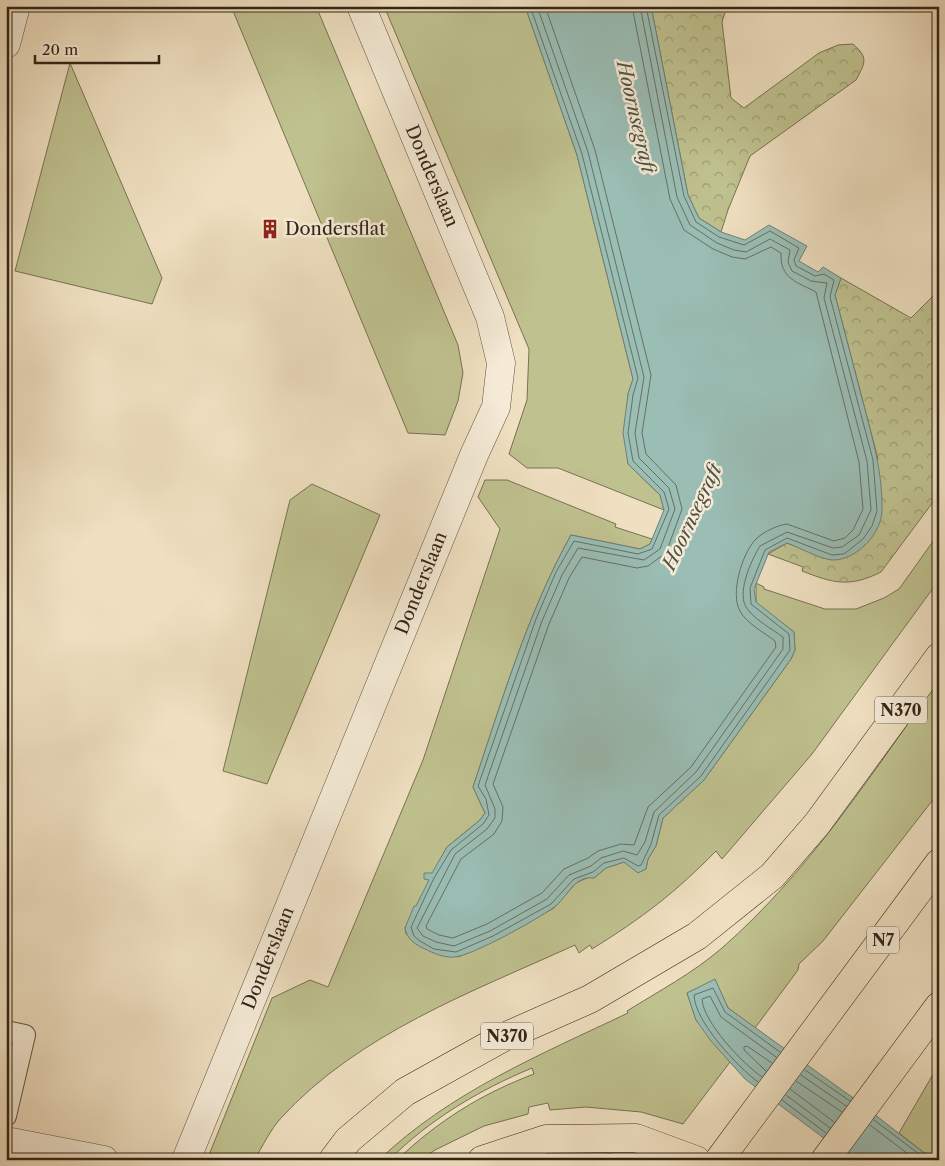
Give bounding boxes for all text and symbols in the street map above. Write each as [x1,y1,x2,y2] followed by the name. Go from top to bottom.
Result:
[35,32,159,64] scale bar
[42,40,78,59] text: 20 m
[611,56,660,177] water label: Hoornsegraft
[401,122,463,230] street label: Donderslaan
[259,218,281,240] building icon: Dondersflat
[285,218,386,240] place label: Dondersflat
[656,459,727,576] water label: Hoornsegraft
[390,528,452,638] street label: Donderslaan
[875,696,927,724] road number: N370
[237,903,299,1013] street label: Donderslaan
[867,926,899,954] road number: N7
[481,1022,533,1050] road number: N370

